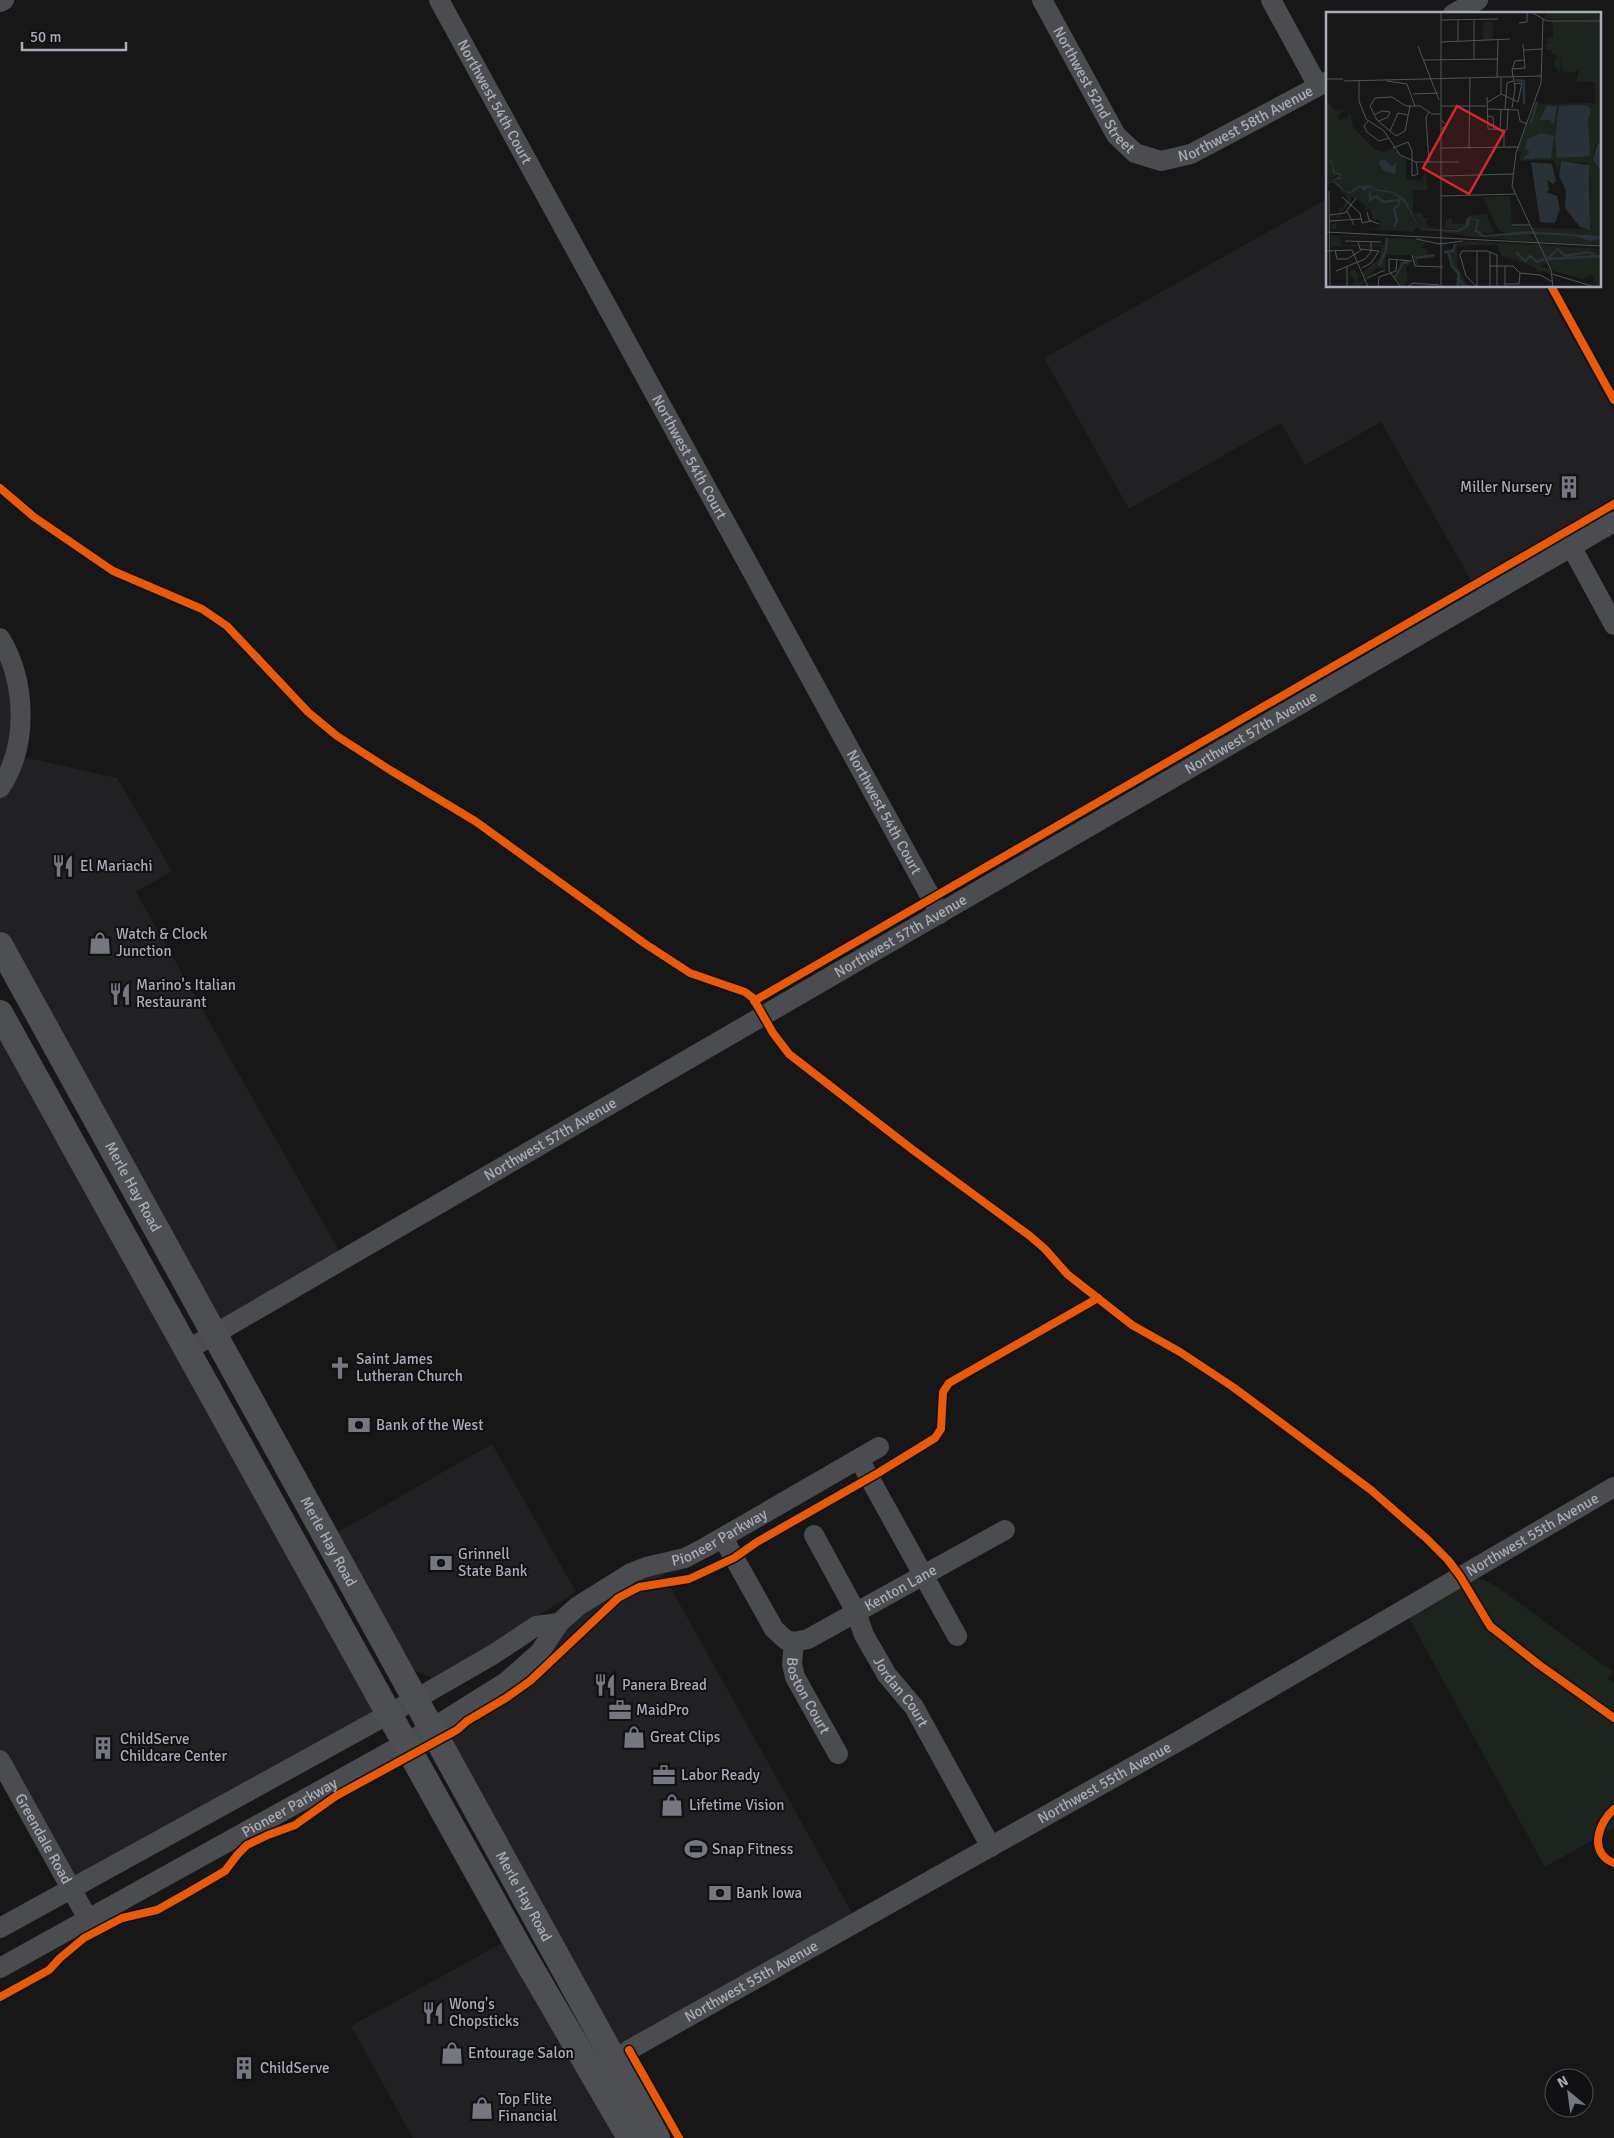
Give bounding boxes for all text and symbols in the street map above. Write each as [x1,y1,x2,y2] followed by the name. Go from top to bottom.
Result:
[1326,12,1602,288] inset map
[22,20,126,52] scale bar
[1049,23,1139,157] street label: Northwest 52nd Street
[30,28,61,46] text: 50 m
[453,36,536,167] street label: Northwest 54th Court
[1176,82,1316,166] street label: Northwest 58th Avenue
[648,391,731,522] street label: Northwest 54th Court
[1556,474,1582,500] building icon: Miller Nursery
[1460,478,1552,496] place label: Miller Nursery
[1181,687,1320,778] street label: Northwest 57th Avenue
[843,747,925,877] street label: Northwest 54th Court
[50,853,76,879] restaurant icon: El Mariachi
[80,857,153,875] place label: El Mariachi
[831,890,970,981] street label: Northwest 57th Avenue
[116,925,208,960] place label: Watch & Clock Junction
[87,930,113,956] shop icon: Watch & Clock Junction
[136,976,236,1011] place label: Marino's Italian Restaurant
[107,981,133,1007] restaurant icon: Marino's Italian Restaurant
[481,1094,620,1185] street label: Northwest 57th Avenue
[101,1139,165,1235] street label: Merle Hay Road
[356,1350,463,1385] place label: Saint James Lutheran Church
[327,1355,353,1381] church icon: Saint James Lutheran Church
[346,1412,372,1438] bank icon: Bank of the West
[376,1416,483,1434] place label: Bank of the West
[1463,1489,1602,1580] street label: Northwest 55th Avenue
[296,1493,361,1590] street label: Merle Hay Road
[670,1505,770,1570] street label: Pioneer Parkway
[458,1545,528,1580] place label: Grinnell State Bank
[428,1550,454,1576] bank icon: Grinnell State Bank
[861,1561,940,1615] street label: Kenton Lane
[869,1653,932,1730] street label: Jordan Court
[783,1656,834,1737] street label: Boston Court
[592,1672,618,1698] restaurant icon: Panera Bread
[622,1676,707,1694] place label: Panera Bread
[607,1697,633,1723] office icon: MaidPro
[636,1701,689,1719] place label: MaidPro
[621,1724,647,1750] shop icon: Great Clips
[650,1728,721,1746] place label: Great Clips
[120,1730,228,1765] place label: ChildServe Childcare Center
[90,1735,116,1761] building icon: ChildServe Childcare Center
[1034,1738,1174,1827] street label: Northwest 55th Avenue
[651,1762,677,1788] office icon: Labor Ready
[681,1766,760,1784] place label: Labor Ready
[239,1774,340,1841] street label: Pioneer Parkway
[11,1790,76,1887] street label: Greendale Road
[659,1792,685,1818] shop icon: Lifetime Vision
[689,1796,784,1814] place label: Lifetime Vision
[683,1836,709,1862] sports icon: Snap Fitness
[712,1840,794,1858] place label: Snap Fitness
[492,1848,556,1945] street label: Merle Hay Road
[707,1880,733,1906] bank icon: Bank Iowa
[736,1884,802,1902] place label: Bank Iowa
[681,1937,821,2026] street label: Northwest 55th Avenue
[449,1995,520,2030] place label: Wong's Chopsticks
[420,2000,446,2026] restaurant icon: Wong's Chopsticks
[439,2040,465,2066] shop icon: Entourage Salon
[468,2044,574,2062] place label: Entourage Salon
[231,2055,257,2081] building icon: ChildServe
[260,2059,329,2077] place label: ChildServe
[1544,2068,1594,2118] north arrow
[1555,2072,1571,2092] text: N
[498,2090,557,2125] place label: Top Flite Financial
[469,2095,495,2121] shop icon: Top Flite Financial

